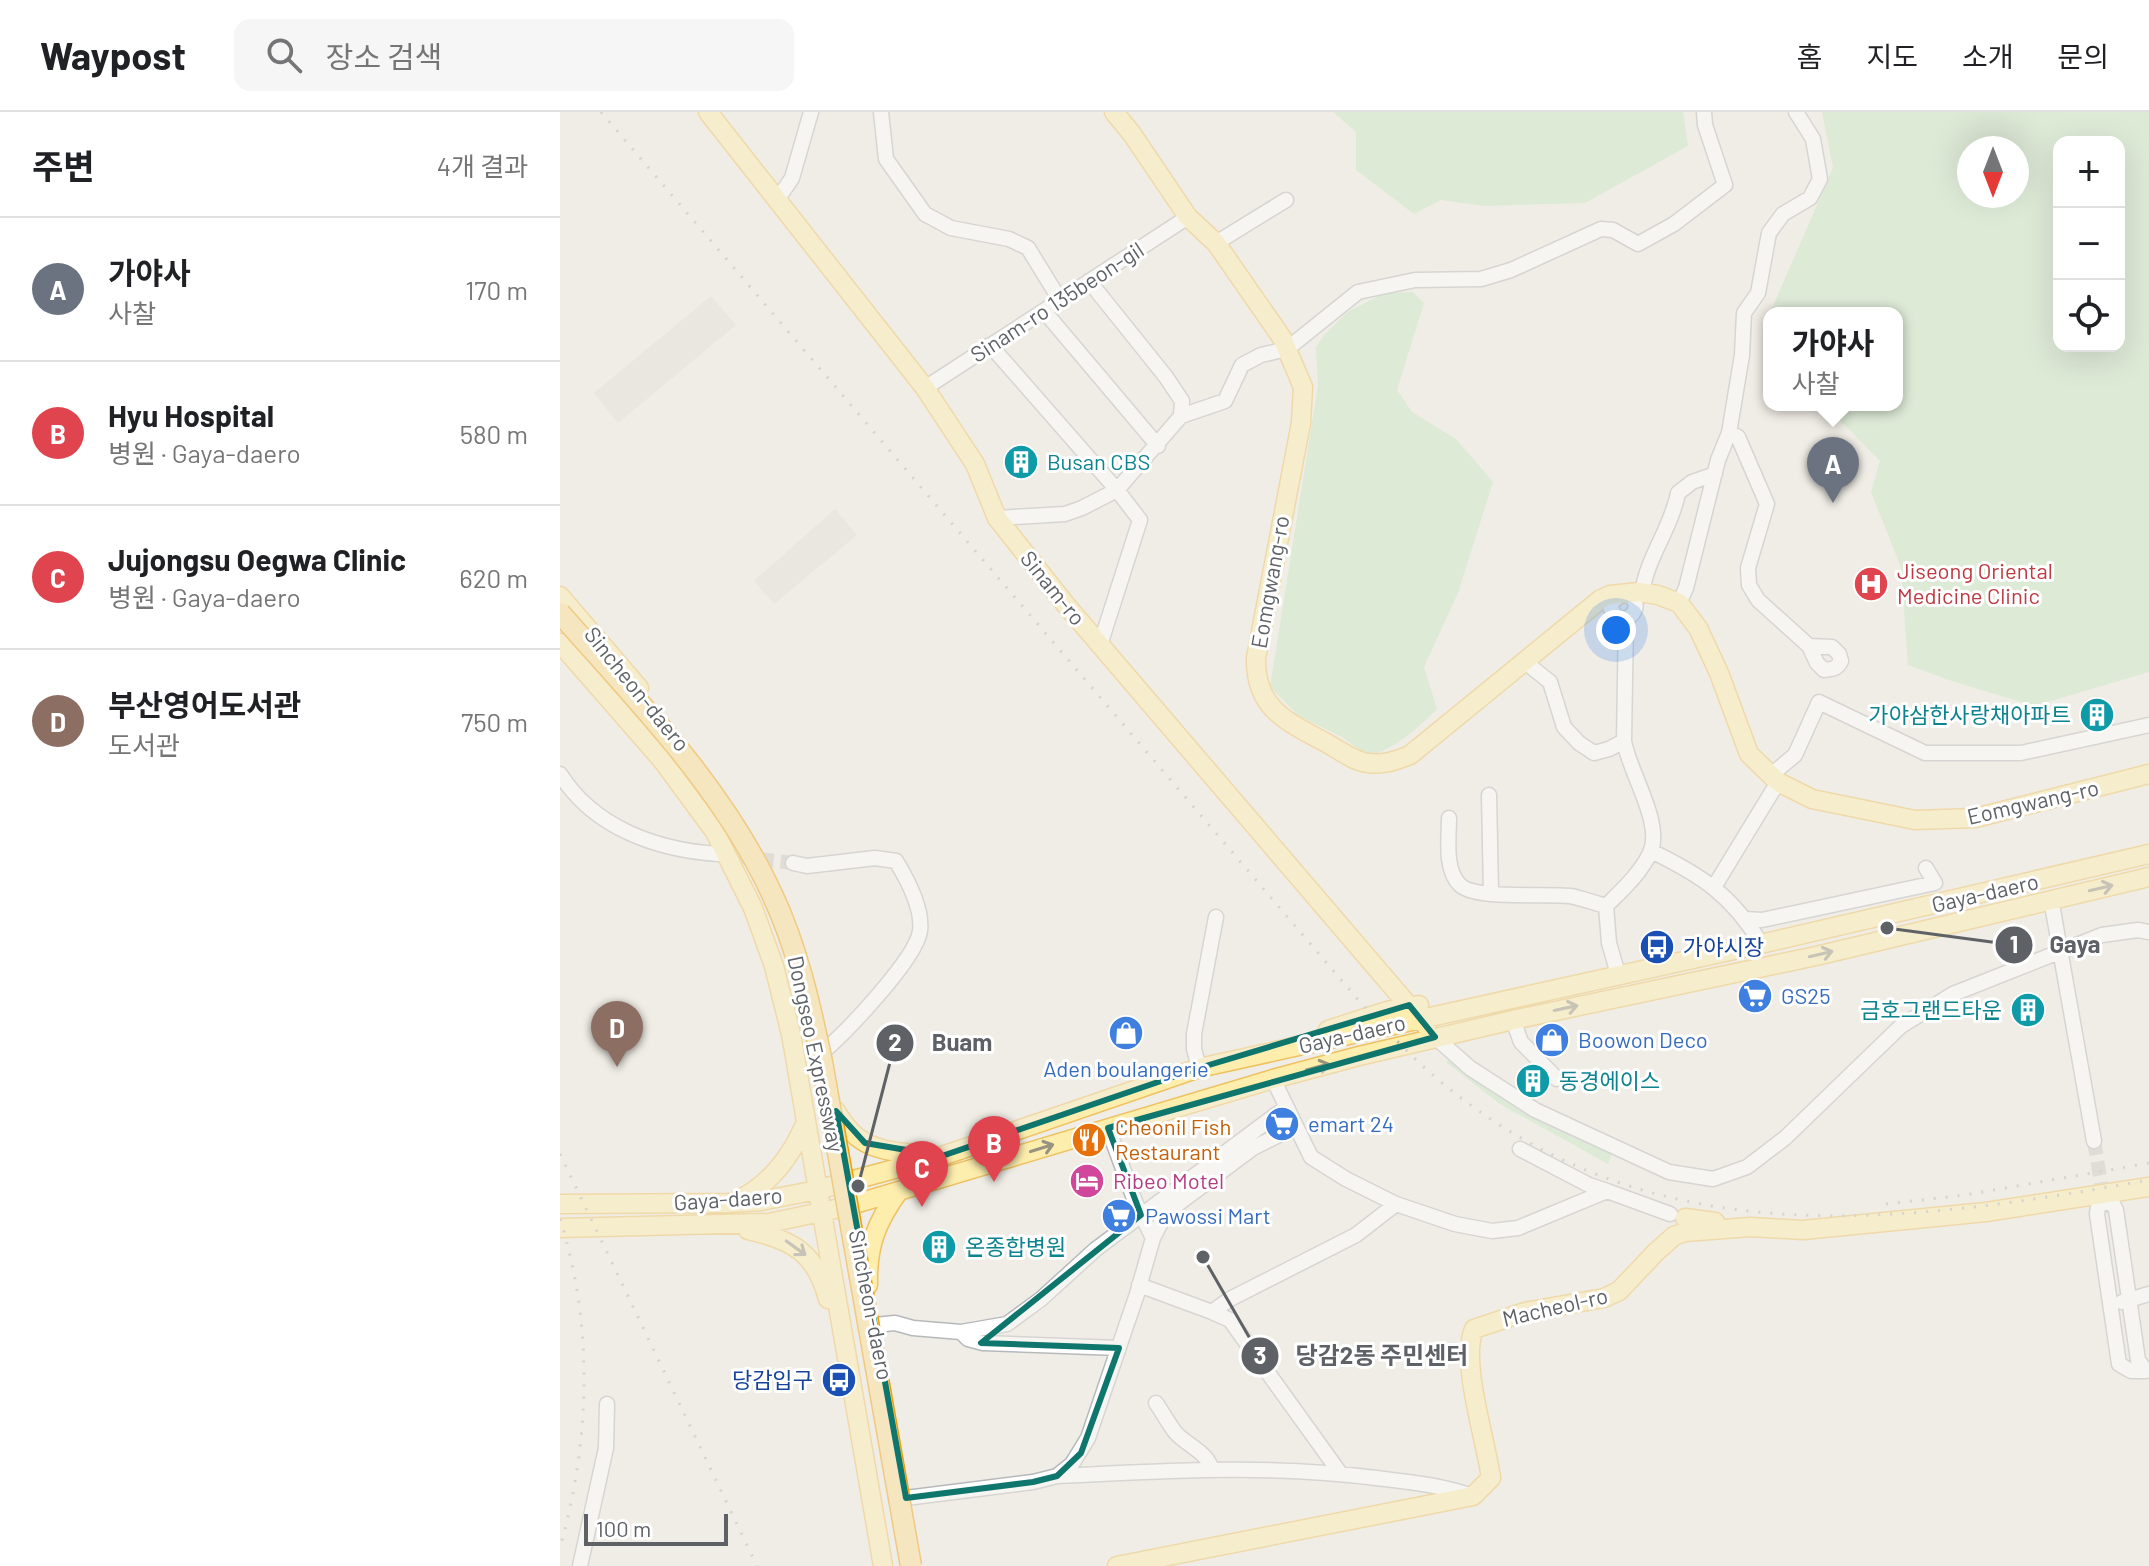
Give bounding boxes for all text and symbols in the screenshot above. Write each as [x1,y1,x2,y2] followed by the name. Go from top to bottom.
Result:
[234,19,794,91] search box
[40,32,186,78] text: Waypost
[262,33,306,77] icon: search
[326,38,442,74] text: 장소 검색
[1797,39,1822,73] text: 홈
[1866,39,1918,73] text: 지도
[1962,39,2013,73] text: 소개
[2057,39,2109,73] text: 문의
[1957,136,2029,208] north arrow
[2053,136,2125,352] map controls
[2053,136,2125,208] button: +
[32,145,95,186] text: 주변
[437,150,528,181] text: 4개 결과
[2053,208,2125,280] button: −
[965,235,1148,367] street label: Sinam-ro 135beon-gil
[108,254,191,290] text: 가야사
[49,274,67,305] text: A
[465,274,528,305] text: 170 m
[2053,280,2125,352] button: locate
[108,297,156,328] text: 사찰
[1763,307,1903,411] popup
[1792,324,1874,360] text: 가야사
[1792,367,1839,398] text: 사찰
[108,397,274,433] text: Hyu Hospital
[50,418,66,449] text: B
[460,418,528,449] text: 580 m
[108,437,301,468] text: 병원 · Gaya-daero
[1807,437,1859,503] pin: A
[1002,443,1040,481] building icon: Busan CBS
[1047,448,1150,474] place label: Busan CBS
[1245,513,1293,650] street label: Eomgwang-ro
[108,541,406,577] text: Jujongsu Oegwa Clinic
[1016,545,1092,630] street label: Sinam-ro
[1897,557,2053,608] place label: Jiseong Oriental Medicine Clinic
[50,562,66,593] text: C
[459,562,528,593] text: 620 m
[1852,565,1890,603] hospital icon: Jiseong Oriental Medicine Clinic
[108,581,301,612] text: 병원 · Gaya-daero
[1596,610,1636,650] your location
[580,621,696,756] street label: Sincheon-daero
[108,686,301,722] text: 부산영어도서관
[2078,696,2116,734] building icon: 가야삼한사랑채아파트
[1869,701,2071,727] place label: 가야삼한사랑채아파트
[50,706,66,737] text: D
[461,706,528,737] text: 750 m
[108,729,180,760] text: 도서관
[1964,773,2101,829] street label: Eomgwang-ro
[1929,867,2041,917] street label: Gaya-daero
[2088,880,2113,895] one-way arrow
[1994,921,2117,969] callout: Gaya
[1638,928,1676,966] bus stop icon: 가야시장
[2010,929,2018,958] text: 1
[2049,929,2101,958] text: Gaya
[1683,933,1764,959] place label: 가야시장
[1807,946,1833,961] one-way arrow
[783,953,851,1154] street label: Dongseo Expressway
[1736,977,1774,1015] supermarket icon: GS25
[1781,982,1830,1008] place label: GS25
[2009,991,2047,1029] building icon: 금호그랜드타운
[1860,996,2002,1022] place label: 금호그랜드타운
[1553,1000,1579,1015] one-way arrow
[591,1001,643,1067] pin: D
[1296,1008,1408,1058] street label: Gaya-daero
[1107,1014,1145,1052] shop icon: Aden boulangerie
[875,1019,1008,1067] callout: Buam
[1533,1021,1571,1059] shop icon: Boowon Deco
[1578,1026,1708,1052] place label: Boowon Deco
[888,1027,902,1056] text: 2
[932,1027,992,1056] text: Buam
[1043,1055,1209,1081] place label: Aden boulangerie
[1305,1058,1331,1073] one-way arrow
[1514,1062,1552,1100] building icon: 동경에이스
[1559,1067,1660,1093] place label: 동경에이스
[1263,1105,1301,1143] supermarket icon: emart 24
[1308,1110,1394,1136] place label: emart 24
[1115,1113,1231,1164] place label: Cheonil Fish Restaurant
[968,1116,1020,1182] pin: B
[1070,1121,1108,1159] restaurant icon: Cheonil Fish Restaurant
[1029,1140,1055,1155] one-way arrow
[896,1141,948,1207] pin: C
[1068,1162,1106,1200] hotel icon: Ribeo Motel
[1113,1167,1224,1193] place label: Ribeo Motel
[673,1181,783,1215] street label: Gaya-daero
[1100,1197,1138,1235] supermarket icon: Pawossi Mart
[1145,1202,1271,1228] place label: Pawossi Mart
[845,1228,899,1382] street label: Sincheon-daero
[920,1228,958,1266] building icon: 온종합병원
[965,1233,1066,1259] place label: 온종합병원
[785,1239,806,1256] one-way arrow
[1500,1281,1610,1331] street label: Macheol-ro
[1240,1332,1485,1380] callout: 당감2동 주민센터
[1254,1340,1266,1369] text: 3
[1296,1340,1468,1369] text: 당감2동 주민센터
[820,1361,858,1399] bus stop icon: 당감입구
[732,1366,813,1392] place label: 당감입구
[584,1510,728,1546] scale bar
[596,1515,651,1541] text: 100 m

